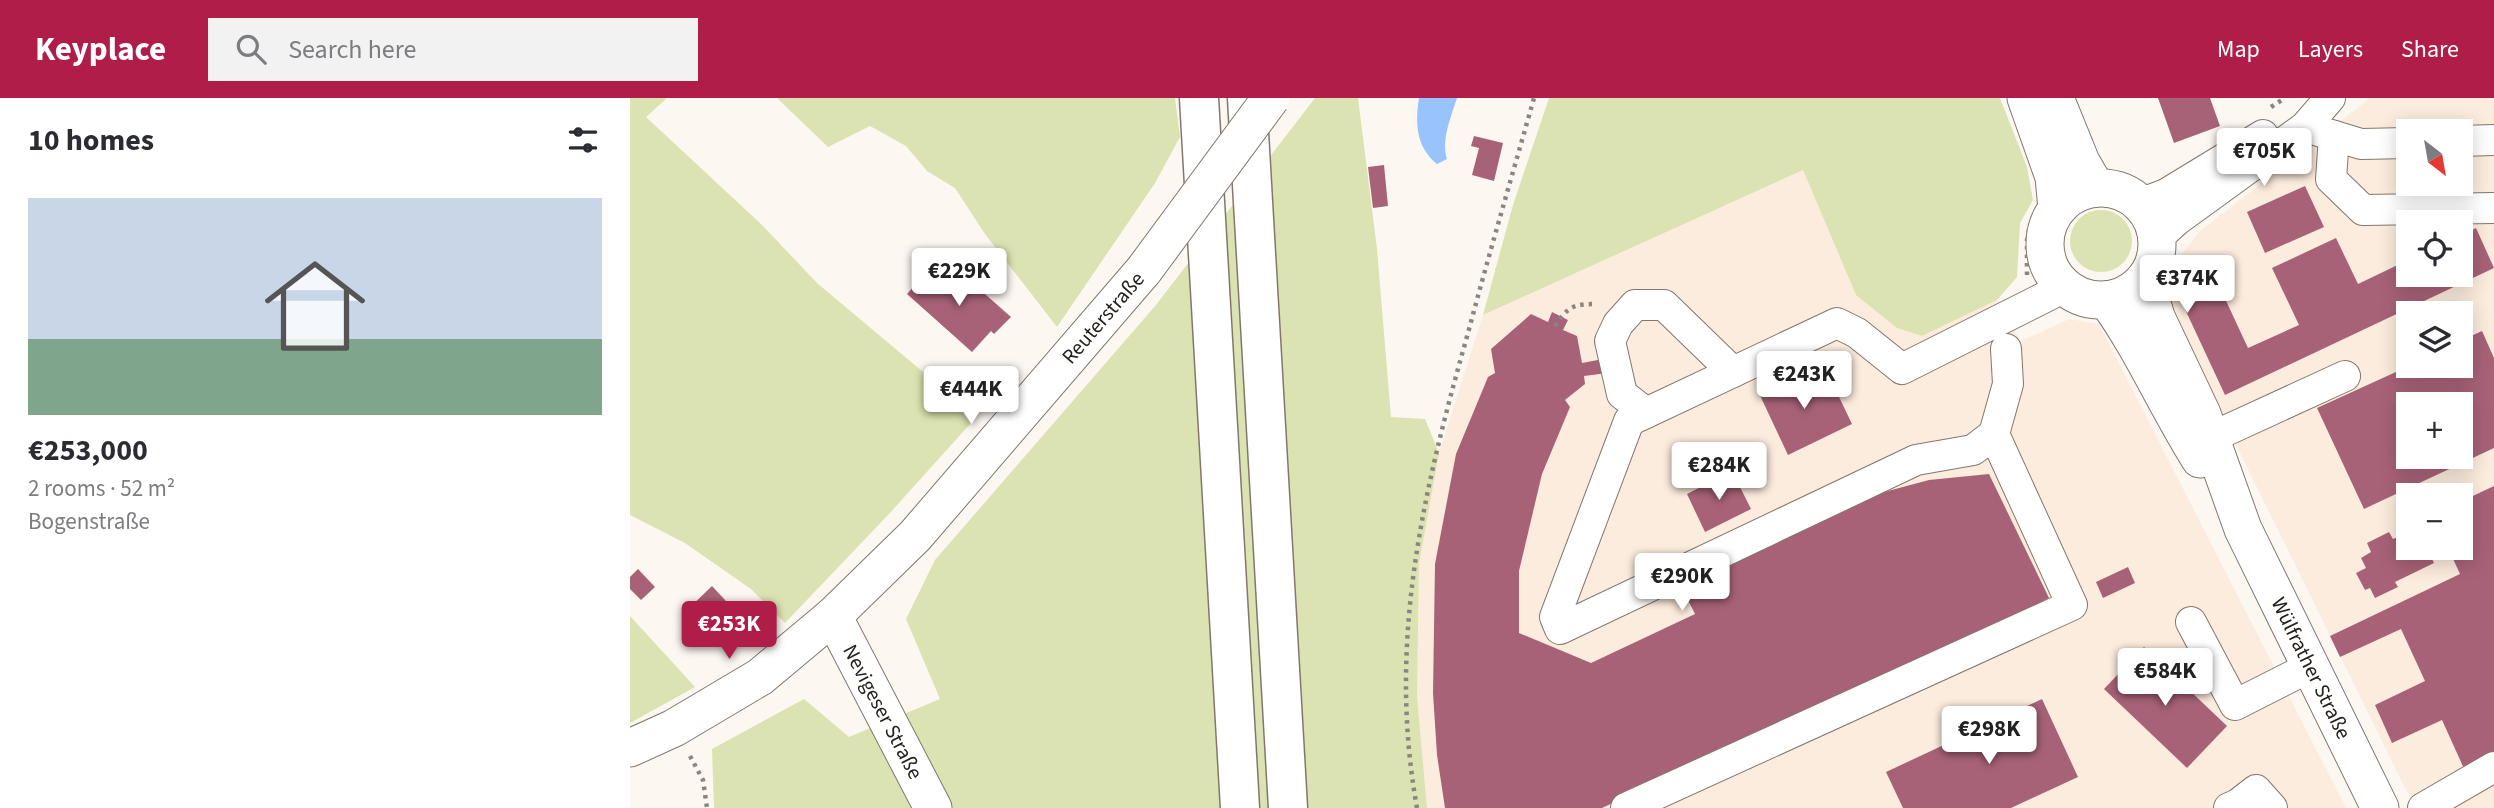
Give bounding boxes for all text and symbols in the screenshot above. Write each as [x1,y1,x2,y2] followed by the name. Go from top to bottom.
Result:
[208,18,698,81] search box
[35,26,166,73] text: Keyplace
[232,30,270,68] icon: search
[288,31,416,68] text: Search here
[2217,32,2260,67] text: Map
[2298,32,2363,67] text: Layers
[2401,32,2459,67] text: Share
[28,119,154,162] text: 10 homes
[2396,119,2473,196] north arrow
[2396,119,2473,560] map controls
[564,121,602,159] icon: filters
[2215,129,2313,188] pin: €705K
[2233,134,2295,167] text: €705K
[2396,210,2473,287] button: locate
[252,243,378,369] icon: home
[910,248,1008,308] pin: €229K
[928,254,990,287] text: €229K
[2138,256,2236,315] pin: €374K
[2156,261,2218,294] text: €374K
[1055,265,1151,371] street label: Reuterstraße
[2396,301,2473,378] button: layers
[1755,352,1853,411] pin: €243K
[1773,357,1835,390] text: €243K
[922,366,1020,426] pin: €444K
[940,372,1002,405] text: €444K
[2396,392,2473,469] button: +
[28,429,148,472] text: €253,000
[1670,442,1768,502] pin: €284K
[1688,448,1750,481] text: €284K
[28,472,175,505] text: 2 rooms · 52 m²
[2396,483,2473,560] button: −
[28,505,150,538] text: Bogenstraße
[1633,554,1731,613] pin: €290K
[1651,559,1713,592] text: €290K
[2264,592,2359,744] street label: Wülfrather Straße
[680,602,778,661] pin: €253K
[698,607,760,640] text: €253K
[835,639,930,784] street label: Nevigeser Straße
[2116,648,2214,708] pin: €584K
[2134,654,2196,687] text: €584K
[1940,706,2038,766] pin: €298K
[1958,712,2020,745] text: €298K

